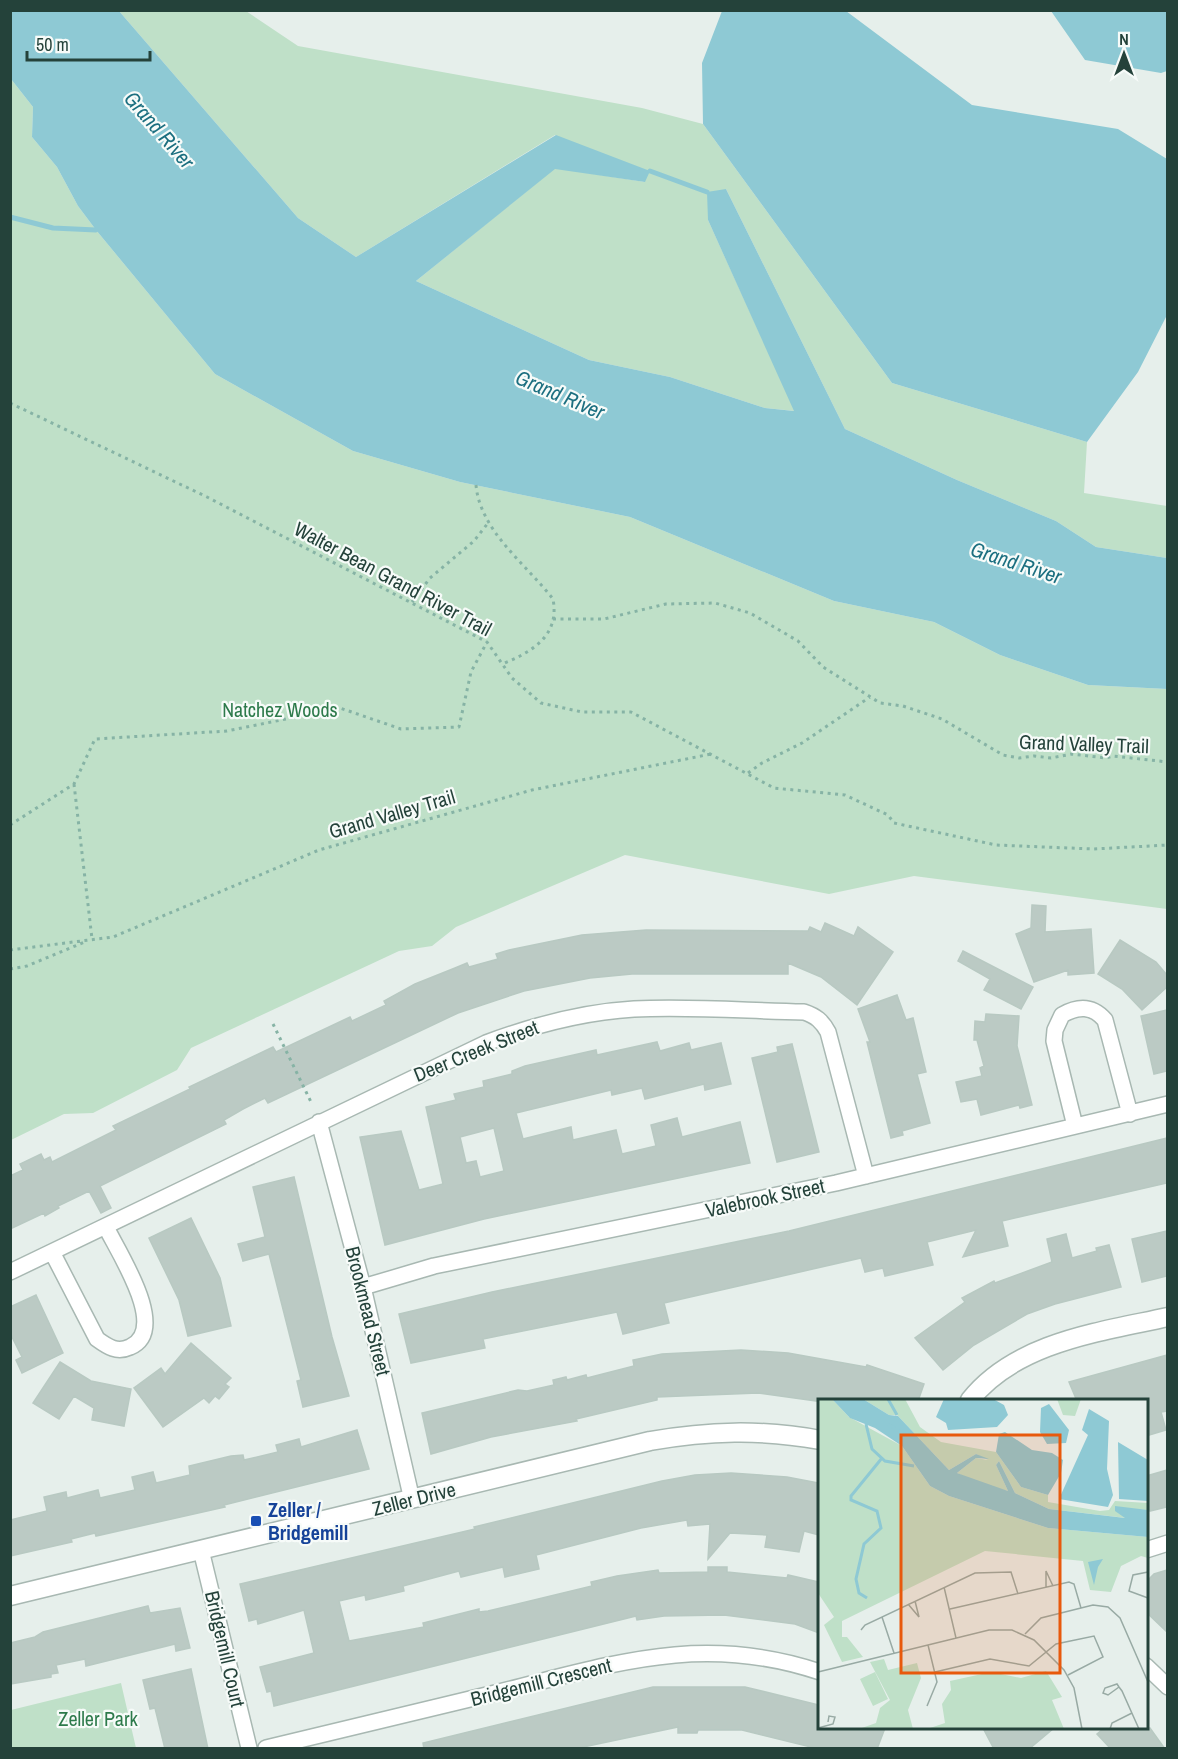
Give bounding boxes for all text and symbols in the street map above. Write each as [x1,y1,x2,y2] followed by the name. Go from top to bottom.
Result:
[27,24,150,62] scale bar
[1094,24,1154,84] north arrow
[1119,28,1129,50] text: N
[36,32,69,57] text: 50 m
[118,85,202,176] water label: Grand River
[511,363,610,427] water label: Grand River
[290,515,497,642] street label: Walter Bean Grand River Trail
[967,534,1066,591] water label: Grand River
[222,696,338,723] park label: Natchez Woods
[1019,728,1149,759] street label: Grand Valley Trail
[326,783,458,844] street label: Grand Valley Trail
[409,1013,543,1088] street label: Deer Creek Street
[703,1172,827,1223] street label: Valebrook Street
[339,1243,398,1379] street label: Brookmead Street
[818,1399,1148,1729] inset map
[369,1475,458,1522] street label: Zeller Drive
[268,1496,348,1546] place label: Zeller / Bridgemill
[249,1514,263,1528] marker: Zeller / Bridgemill
[199,1588,252,1710] street label: Bridgemill Court
[468,1651,614,1712] street label: Bridgemill Crescent
[58,1705,138,1732] park label: Zeller Park

